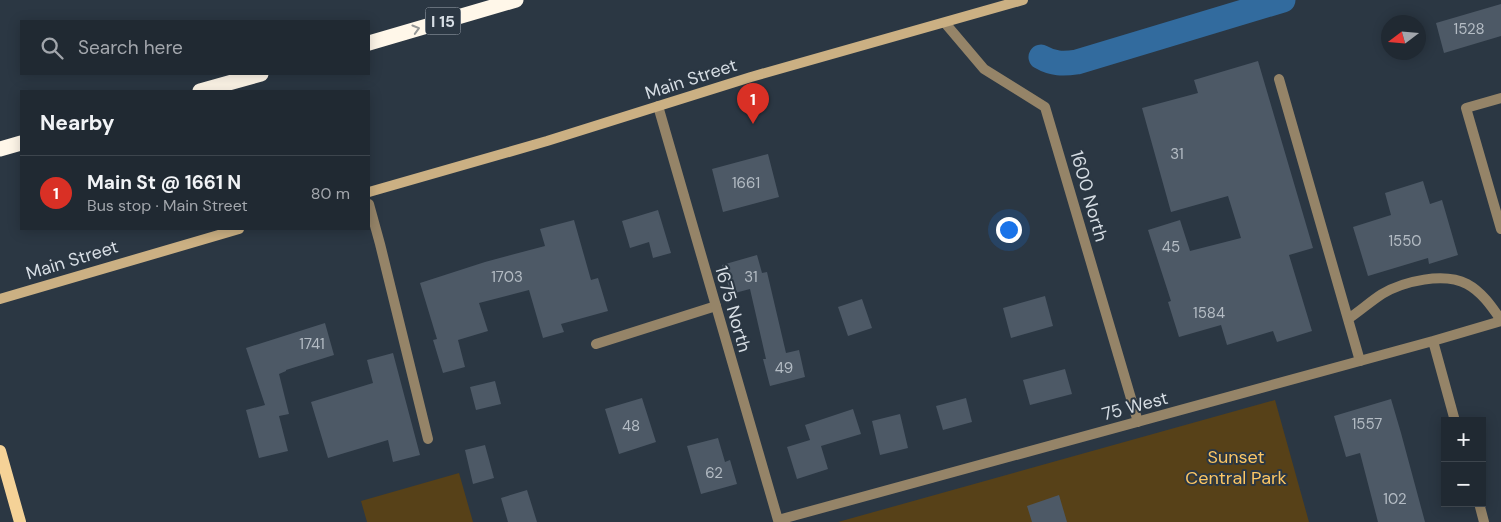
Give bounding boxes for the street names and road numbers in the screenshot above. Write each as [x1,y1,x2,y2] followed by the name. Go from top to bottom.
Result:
[426,8,460,34] road number: I 15
[642,53,740,105] street label: Main Street
[1065,148,1113,244] street label: 1600 North
[23,235,121,285] street label: Main Street
[709,263,757,355] street label: 1675 North
[1099,386,1171,426] street label: 75 West

